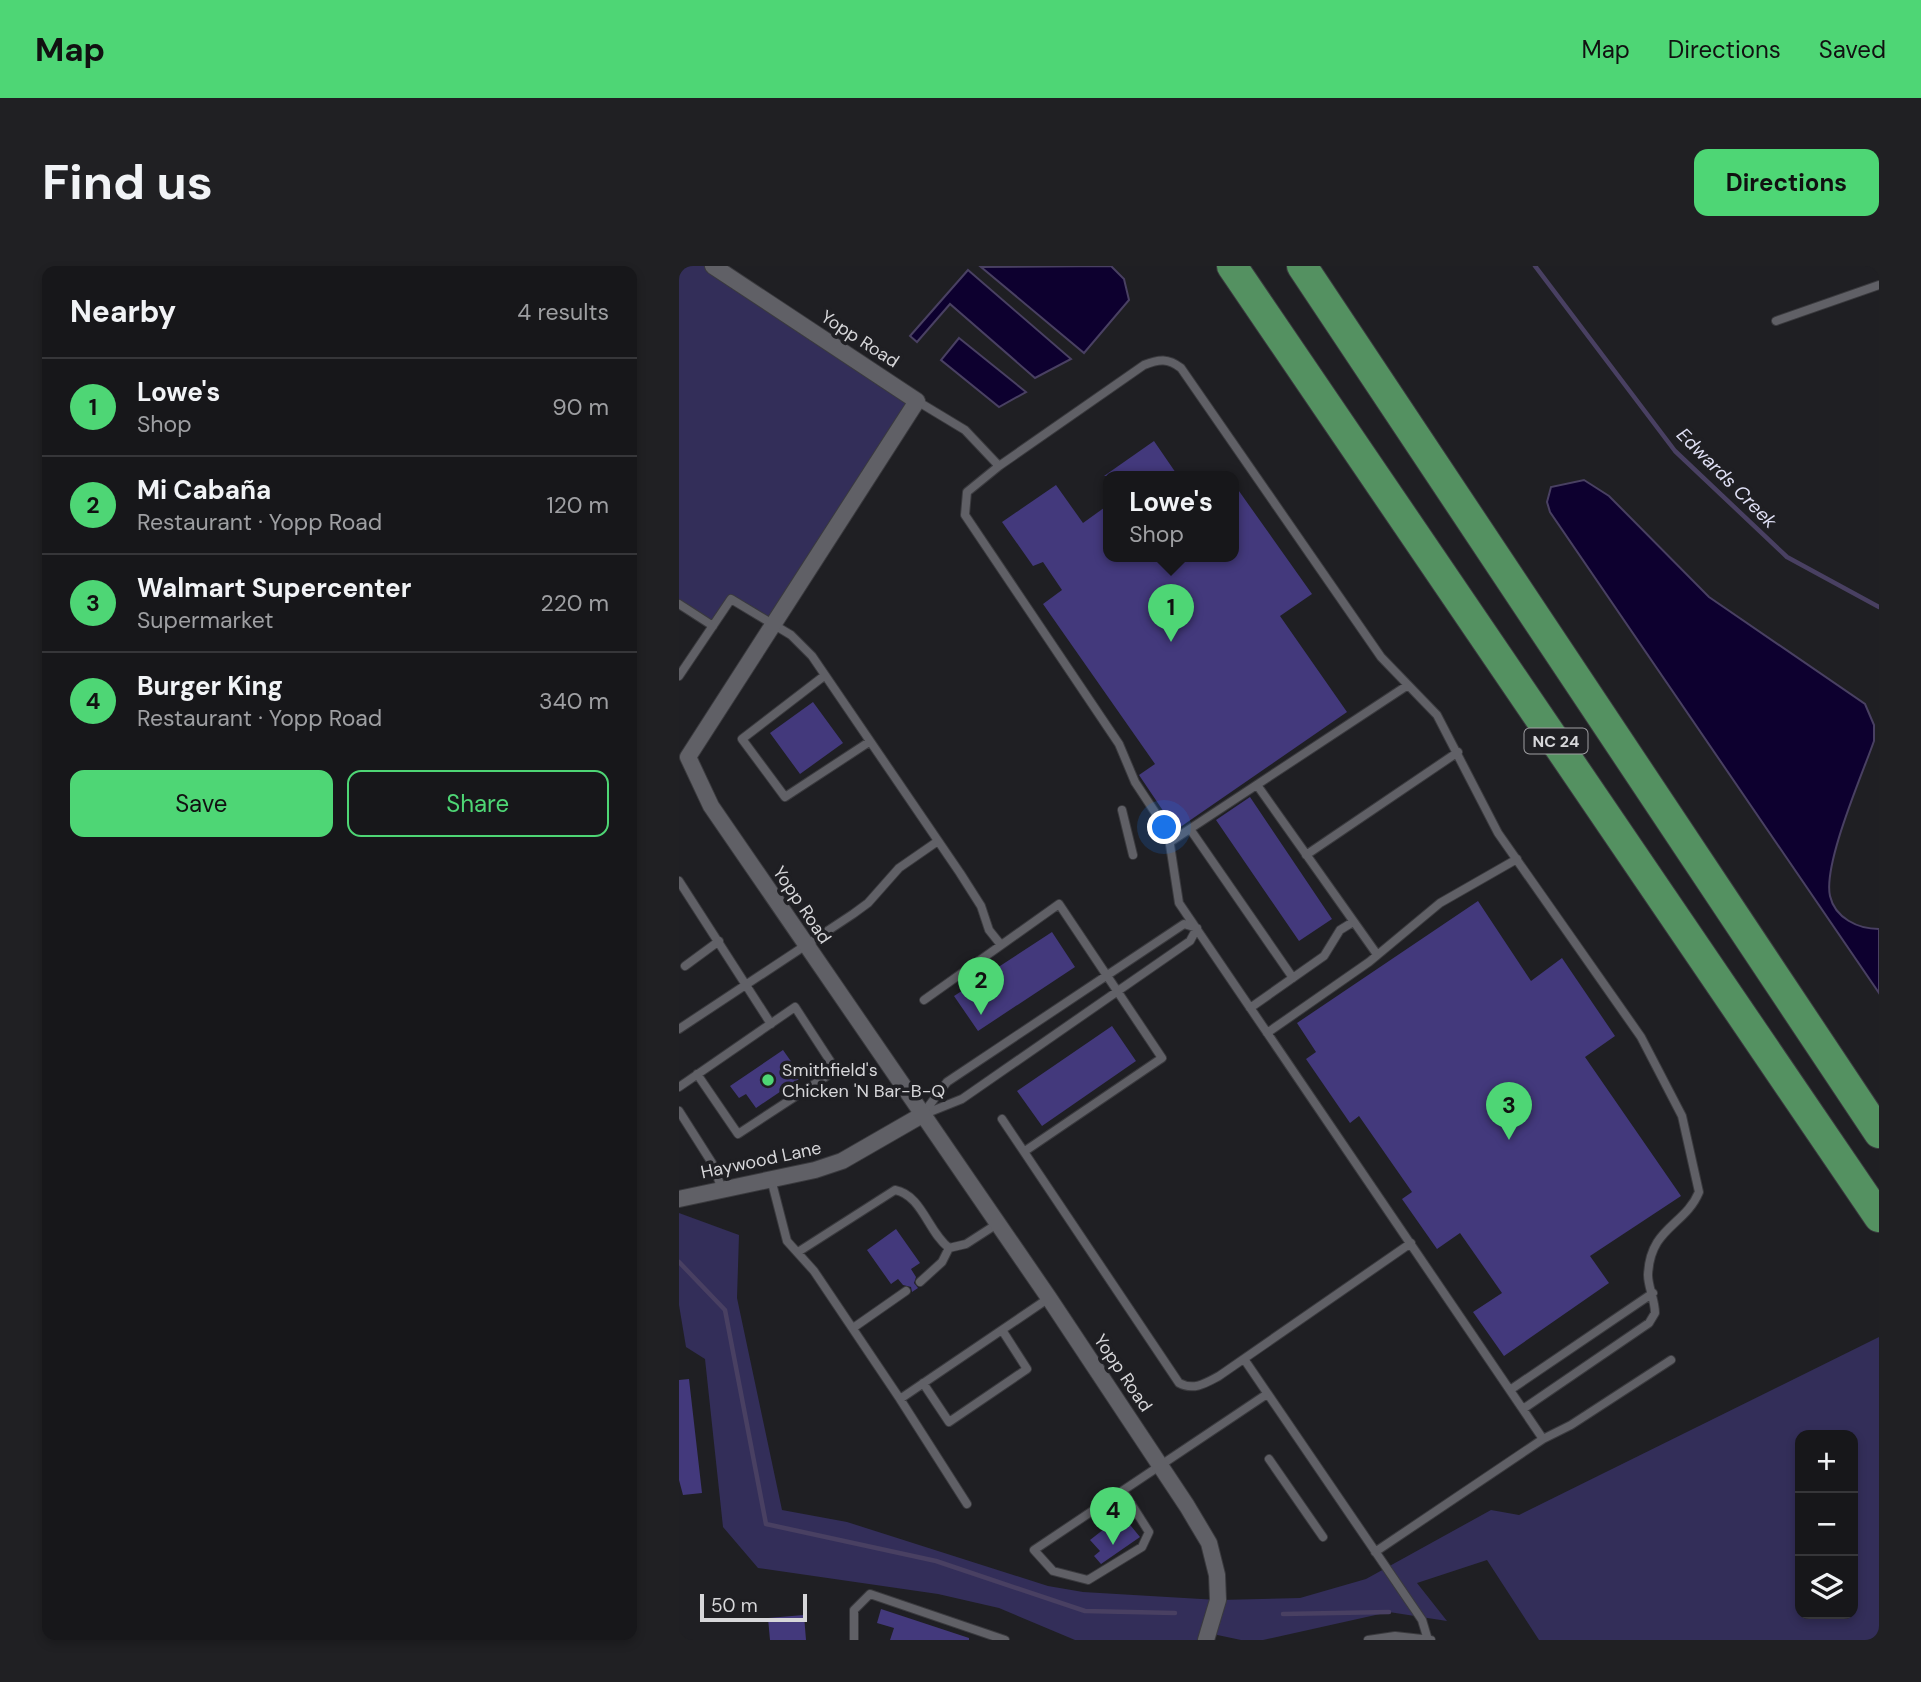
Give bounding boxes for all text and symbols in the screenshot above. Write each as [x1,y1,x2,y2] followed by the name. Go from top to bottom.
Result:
[35,28,105,71] text: Map
[1582,34,1630,65] text: Map
[1668,34,1781,65] text: Directions
[1819,34,1886,65] text: Saved
[1694,149,1879,216] button: Directions
[42,150,213,214] text: Find us
[70,292,176,331] text: Nearby
[517,297,609,327] text: 4 results
[816,305,904,373] street label: Yopp Road
[137,375,220,409] text: Lowe's
[89,392,97,422] text: 1
[552,392,609,422] text: 90 m
[137,409,192,439] text: Shop
[1671,422,1783,534] water label: Edwards Creek
[1103,471,1239,562] popup
[137,473,271,507] text: Mi Cabaña
[1129,485,1213,519] text: Lowe's
[86,490,100,520] text: 2
[546,490,609,520] text: 120 m
[137,507,382,537] text: Restaurant · Yopp Road
[1129,519,1184,549] text: Shop
[137,571,411,605] text: Walmart Supercenter
[1148,584,1194,642] pin: 1
[86,588,100,618] text: 3
[540,588,609,618] text: 220 m
[137,605,273,635] text: Supermarket
[137,669,283,703] text: Burger King
[86,686,100,716] text: 4
[539,686,609,716] text: 340 m
[137,703,382,733] text: Restaurant · Yopp Road
[1525,728,1587,754] road number: NC 24
[70,770,333,837] button: Save
[347,770,609,837] button: Share
[1147,810,1181,844] your location
[767,861,837,949] street label: Yopp Road
[958,957,1004,1015] pin: 2
[782,1058,945,1103] place label: Smithfield's Chicken 'N Bar-B-Q
[760,1072,776,1088] marker: Smithfield's Chicken 'N Bar-B-Q
[1486,1082,1532,1140] pin: 3
[699,1136,823,1184] street label: Haywood Lane
[1088,1329,1158,1417] street label: Yopp Road
[1795,1430,1858,1619] map controls
[1795,1430,1858,1493] button: +
[1090,1487,1136,1545] pin: 4
[1795,1493,1858,1556] button: −
[1795,1556,1858,1619] button: layers
[700,1591,807,1623] scale bar
[711,1593,758,1618] text: 50 m

